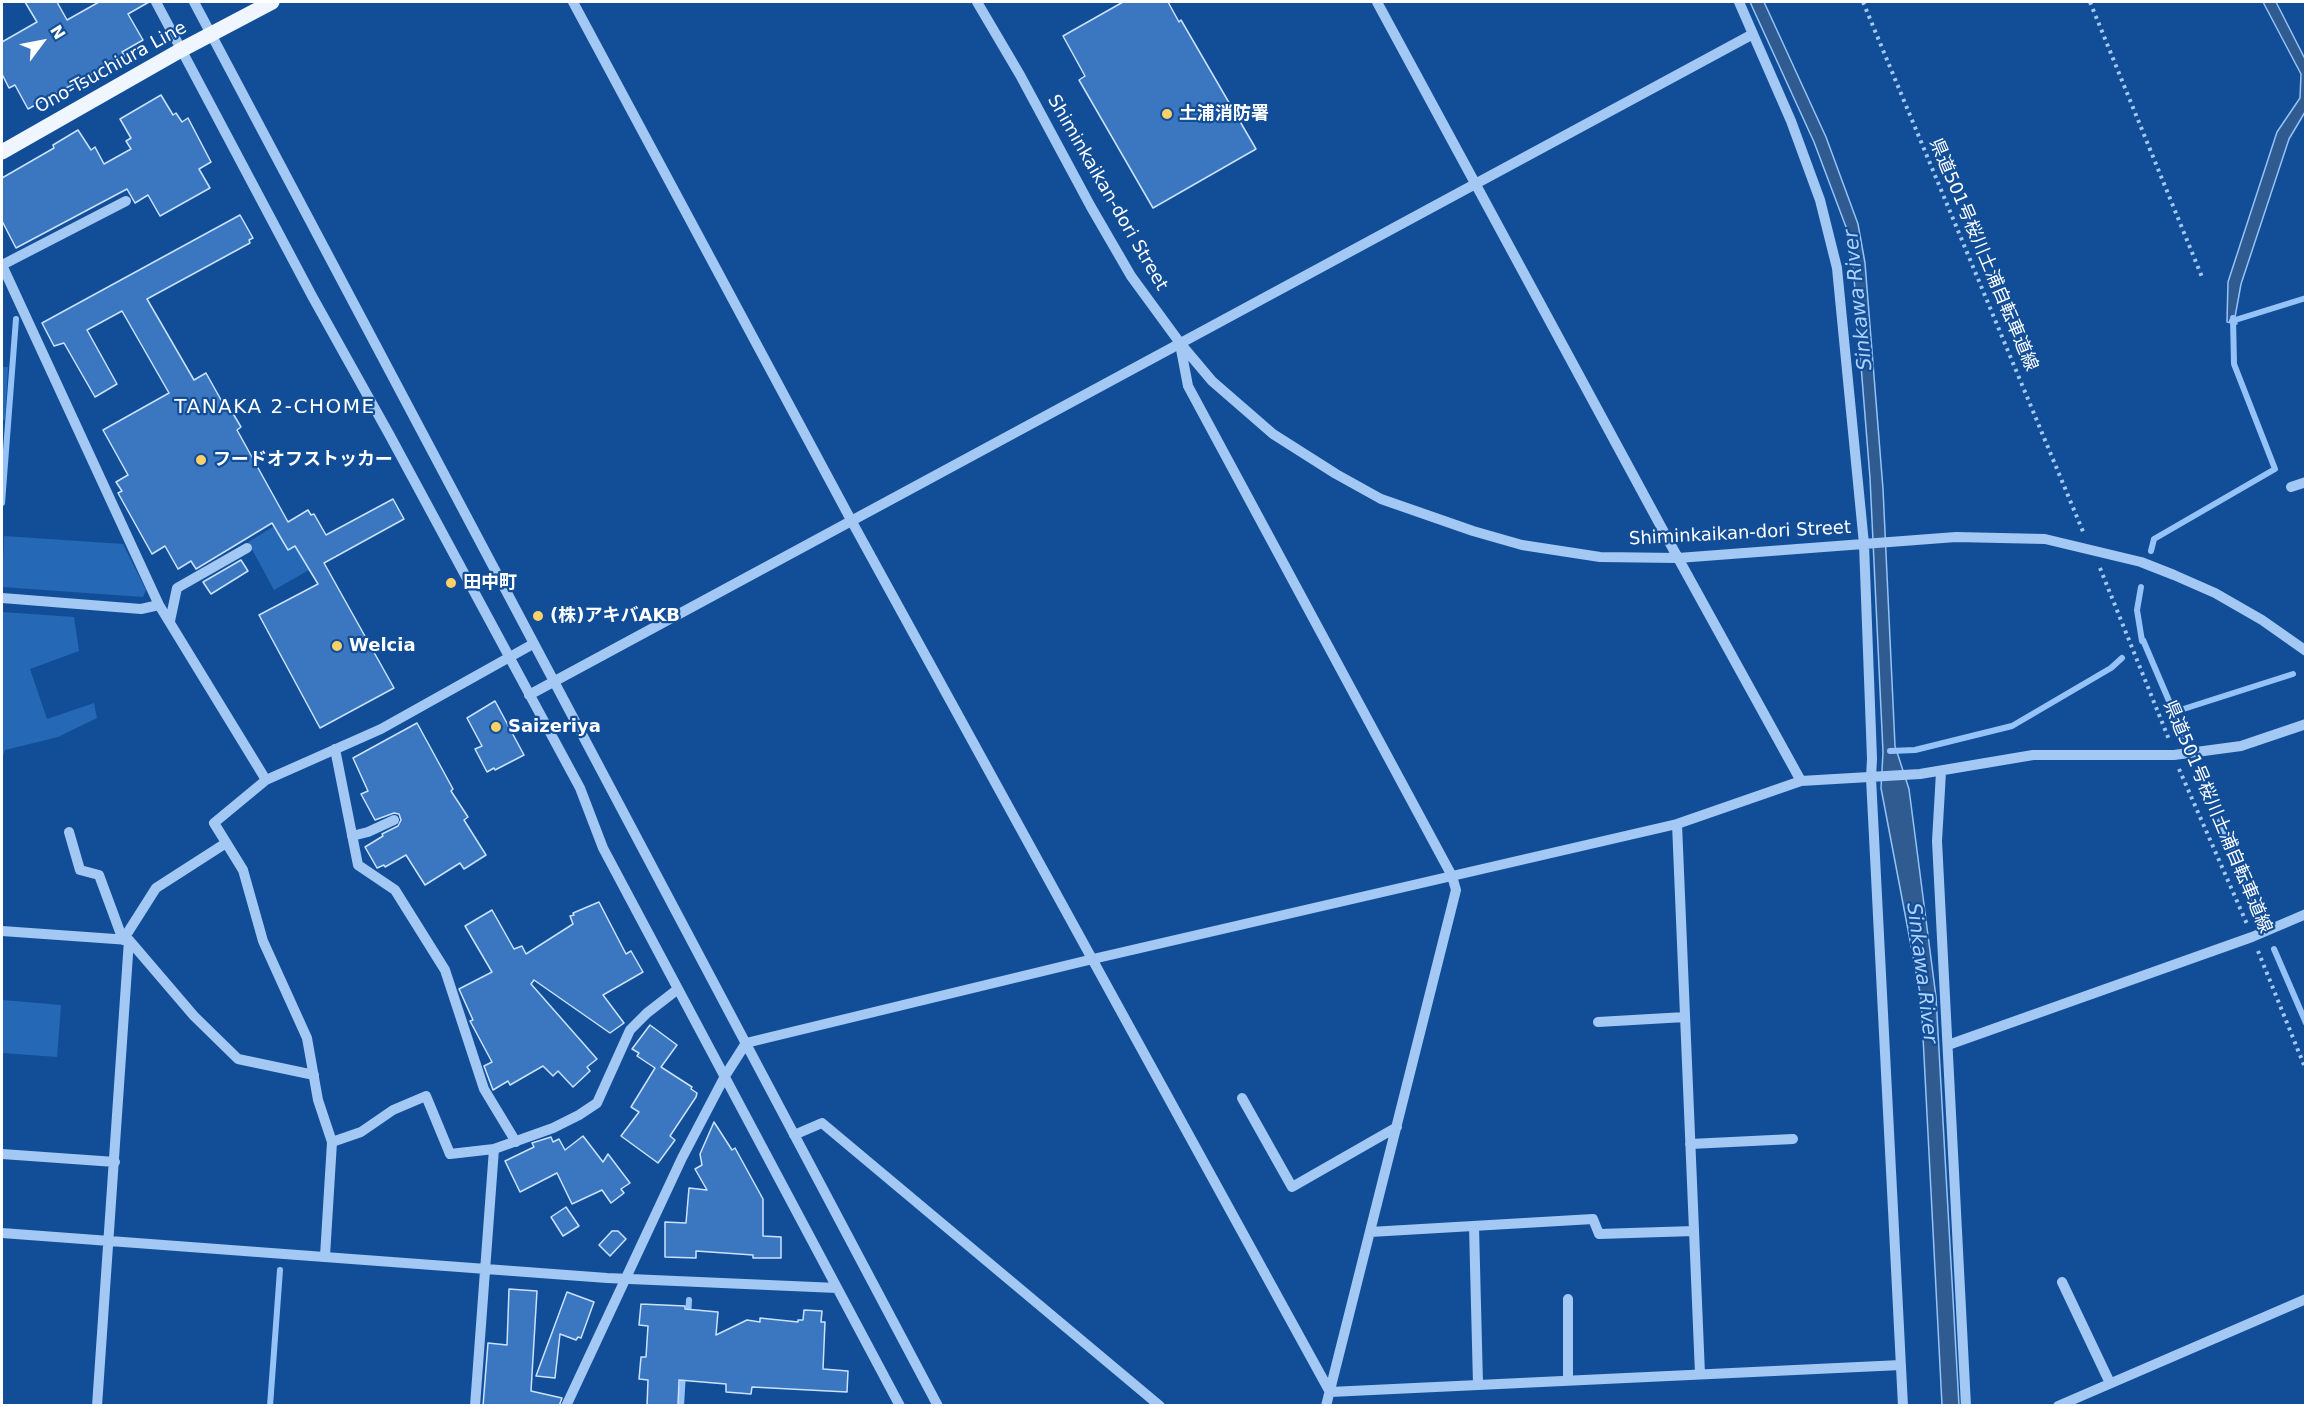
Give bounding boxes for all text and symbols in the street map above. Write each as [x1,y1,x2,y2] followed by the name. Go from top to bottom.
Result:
[12,12,72,72] north arrow
[31,17,191,119] street label: Ono-Tsuchiura Line
[46,21,69,43] text: N
[1042,91,1172,295] street label: Shiminkaikan-dori Street
[1179,103,1269,125] place label: 土浦消防署
[1160,107,1174,121] marker: 土浦消防署
[1924,136,2042,374] street label: 県道501号桜川土浦自転車道線
[1840,228,1878,372] water label: Sinkawa River
[174,396,376,420] district label: TANAKA 2-CHOME
[213,449,393,471] place label: フードオフストッカー
[194,453,208,467] marker: フードオフストッカー
[1628,517,1852,551] street label: Shiminkaikan-dori Street
[463,572,517,594] place label: 田中町
[444,576,458,590] marker: 田中町
[550,605,680,627] place label: (株)アキバAKB
[531,609,545,623] marker: (株)アキバAKB
[349,635,416,657] place label: Welcia
[330,639,344,653] marker: Welcia
[2158,698,2276,936] street label: 県道501号桜川土浦自転車道線
[508,716,601,738] place label: Saizeriya
[489,720,503,734] marker: Saizeriya
[1900,901,1942,1045] water label: Sinkawa River

